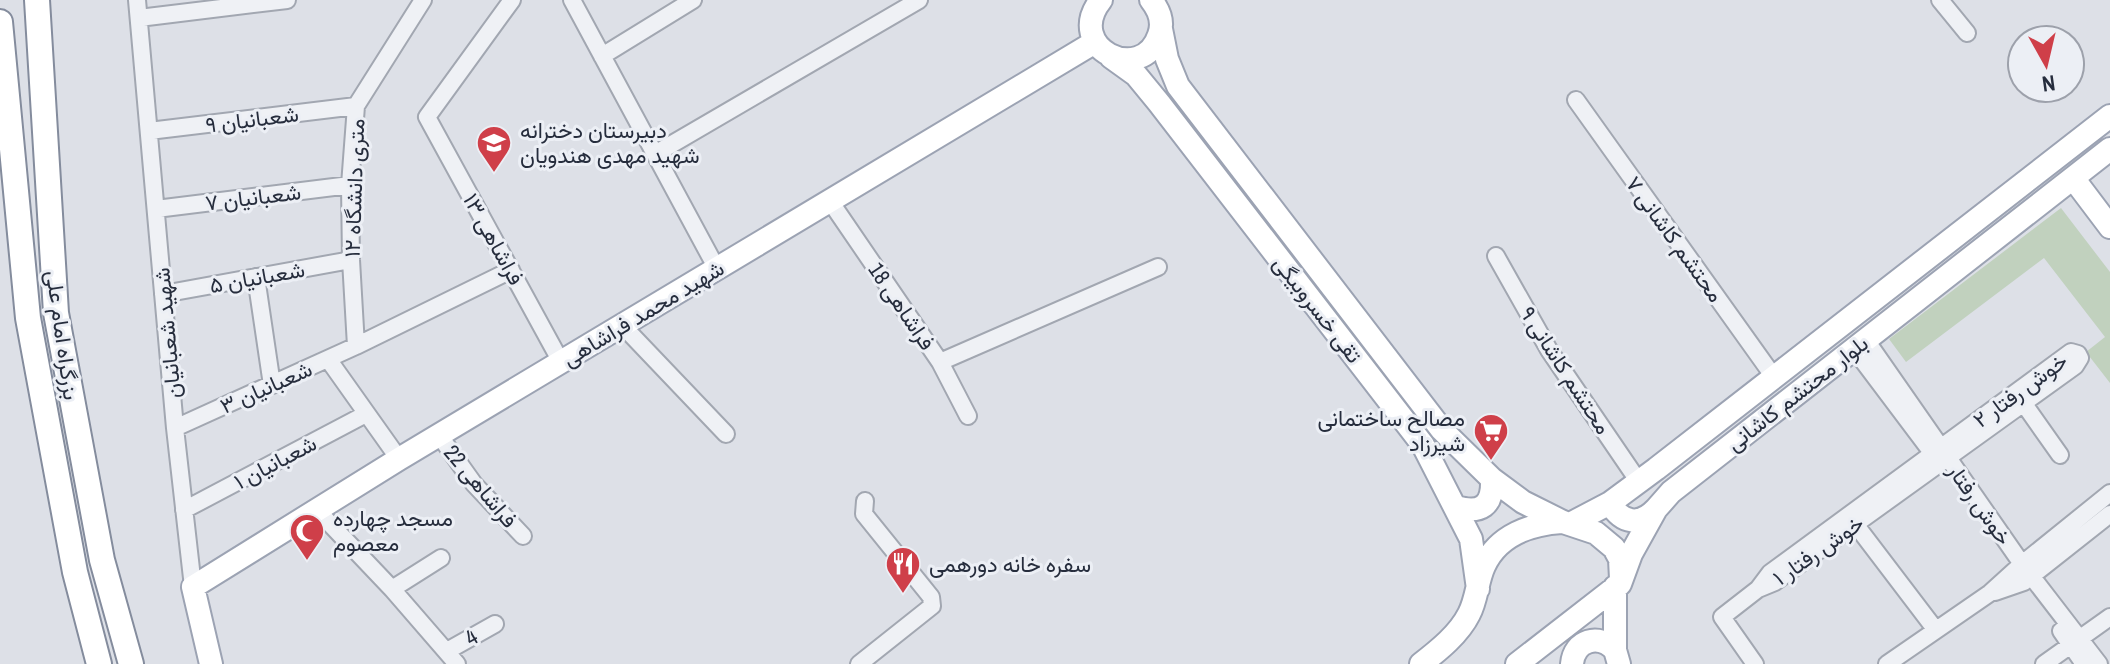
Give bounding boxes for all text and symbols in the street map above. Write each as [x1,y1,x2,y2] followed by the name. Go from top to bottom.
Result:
[2006,24,2086,104] north arrow
[2040,68,2057,100] text: N
[204,98,300,140] street label: شعبانیان ۹
[520,115,700,170] place label: دبیرستان دخترانه شهید مهدی هندویان
[337,118,371,258] street label: ۱۲ متری دانشگاه
[475,124,513,174] school or university icon: دبیرستان دخترانه شهید مهدی هندویان
[1619,170,1731,308] street label: محتشم کاشانی ۷
[203,176,303,218] street label: شعبانیان ۷
[456,188,532,290] street label: فراشاهی ۱۳
[1267,249,1369,369] street label: تقی خسروبیگی
[556,253,730,373] street label: شهید محمد فراشاهی
[207,254,307,300] street label: شعبانیان ۵
[862,256,942,356] street label: فراشاهی 18
[146,266,188,400] street label: شهید شعبانیان
[39,268,87,402] street label: بزرگراه امام علی
[1513,300,1619,440] street label: محتشم کاشانی ۹
[1720,328,1874,458] street label: بلوار محتشم کاشانی
[1967,346,2073,434] street label: خوش رفتار ۲
[215,353,317,421] street label: شعبانیان ۳
[1317,403,1465,458] place label: مصالح ساختمانی شیرزاد
[1472,412,1510,462] supermarket icon: مصالح ساختمانی شیرزاد
[228,428,322,496] street label: شعبانیان ۱
[437,438,525,534] street label: فراشاهی 22
[1940,456,2019,551] street label: خوش رفتار
[333,503,453,558] place label: مسجد چهارده معصوم
[1767,508,1869,592] street label: خوش رفتار ۱
[288,512,326,562] mosque icon: مسجد چهارده معصوم
[884,545,922,595] restaurant icon: سفره خانه دورهمی
[929,549,1091,579] place label: سفره خانه دورهمی
[459,621,483,653] street label: 4

